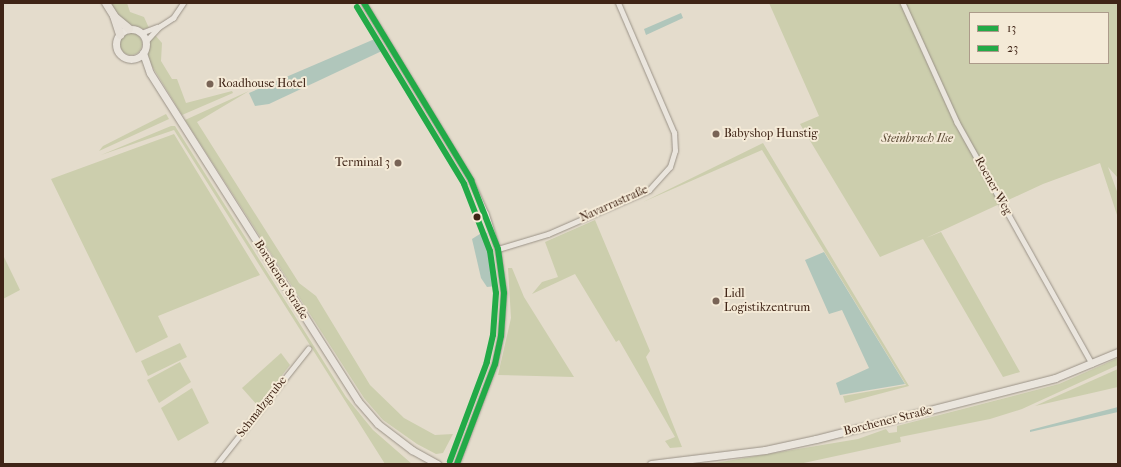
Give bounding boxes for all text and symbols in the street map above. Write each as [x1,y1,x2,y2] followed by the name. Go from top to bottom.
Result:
[969,12,1109,64] legend
[1007,21,1016,35] text: 13
[1007,41,1018,55] text: 23
[218,77,306,91] place label: Roadhouse Hotel
[205,79,215,89] marker: Roadhouse Hotel
[724,127,818,141] place label: Babyshop Hunstig
[711,129,721,139] marker: Babyshop Hunstig
[881,132,953,146] park label: Steinbruch Ilse
[971,154,1015,218] street label: Roener Weg
[335,156,390,170] place label: Terminal 3
[393,158,403,168] marker: Terminal 3
[578,183,650,225] street label: Navarrastraße
[472,212,482,222] unlabelled marker
[251,238,311,322] street label: Borchener Straße
[724,287,810,315] place label: Lidl Logistikzentrum
[711,296,721,306] marker: Lidl Logistikzentrum
[234,374,290,440] street label: Schmalzgrube
[842,403,934,439] street label: Borchener Straße

